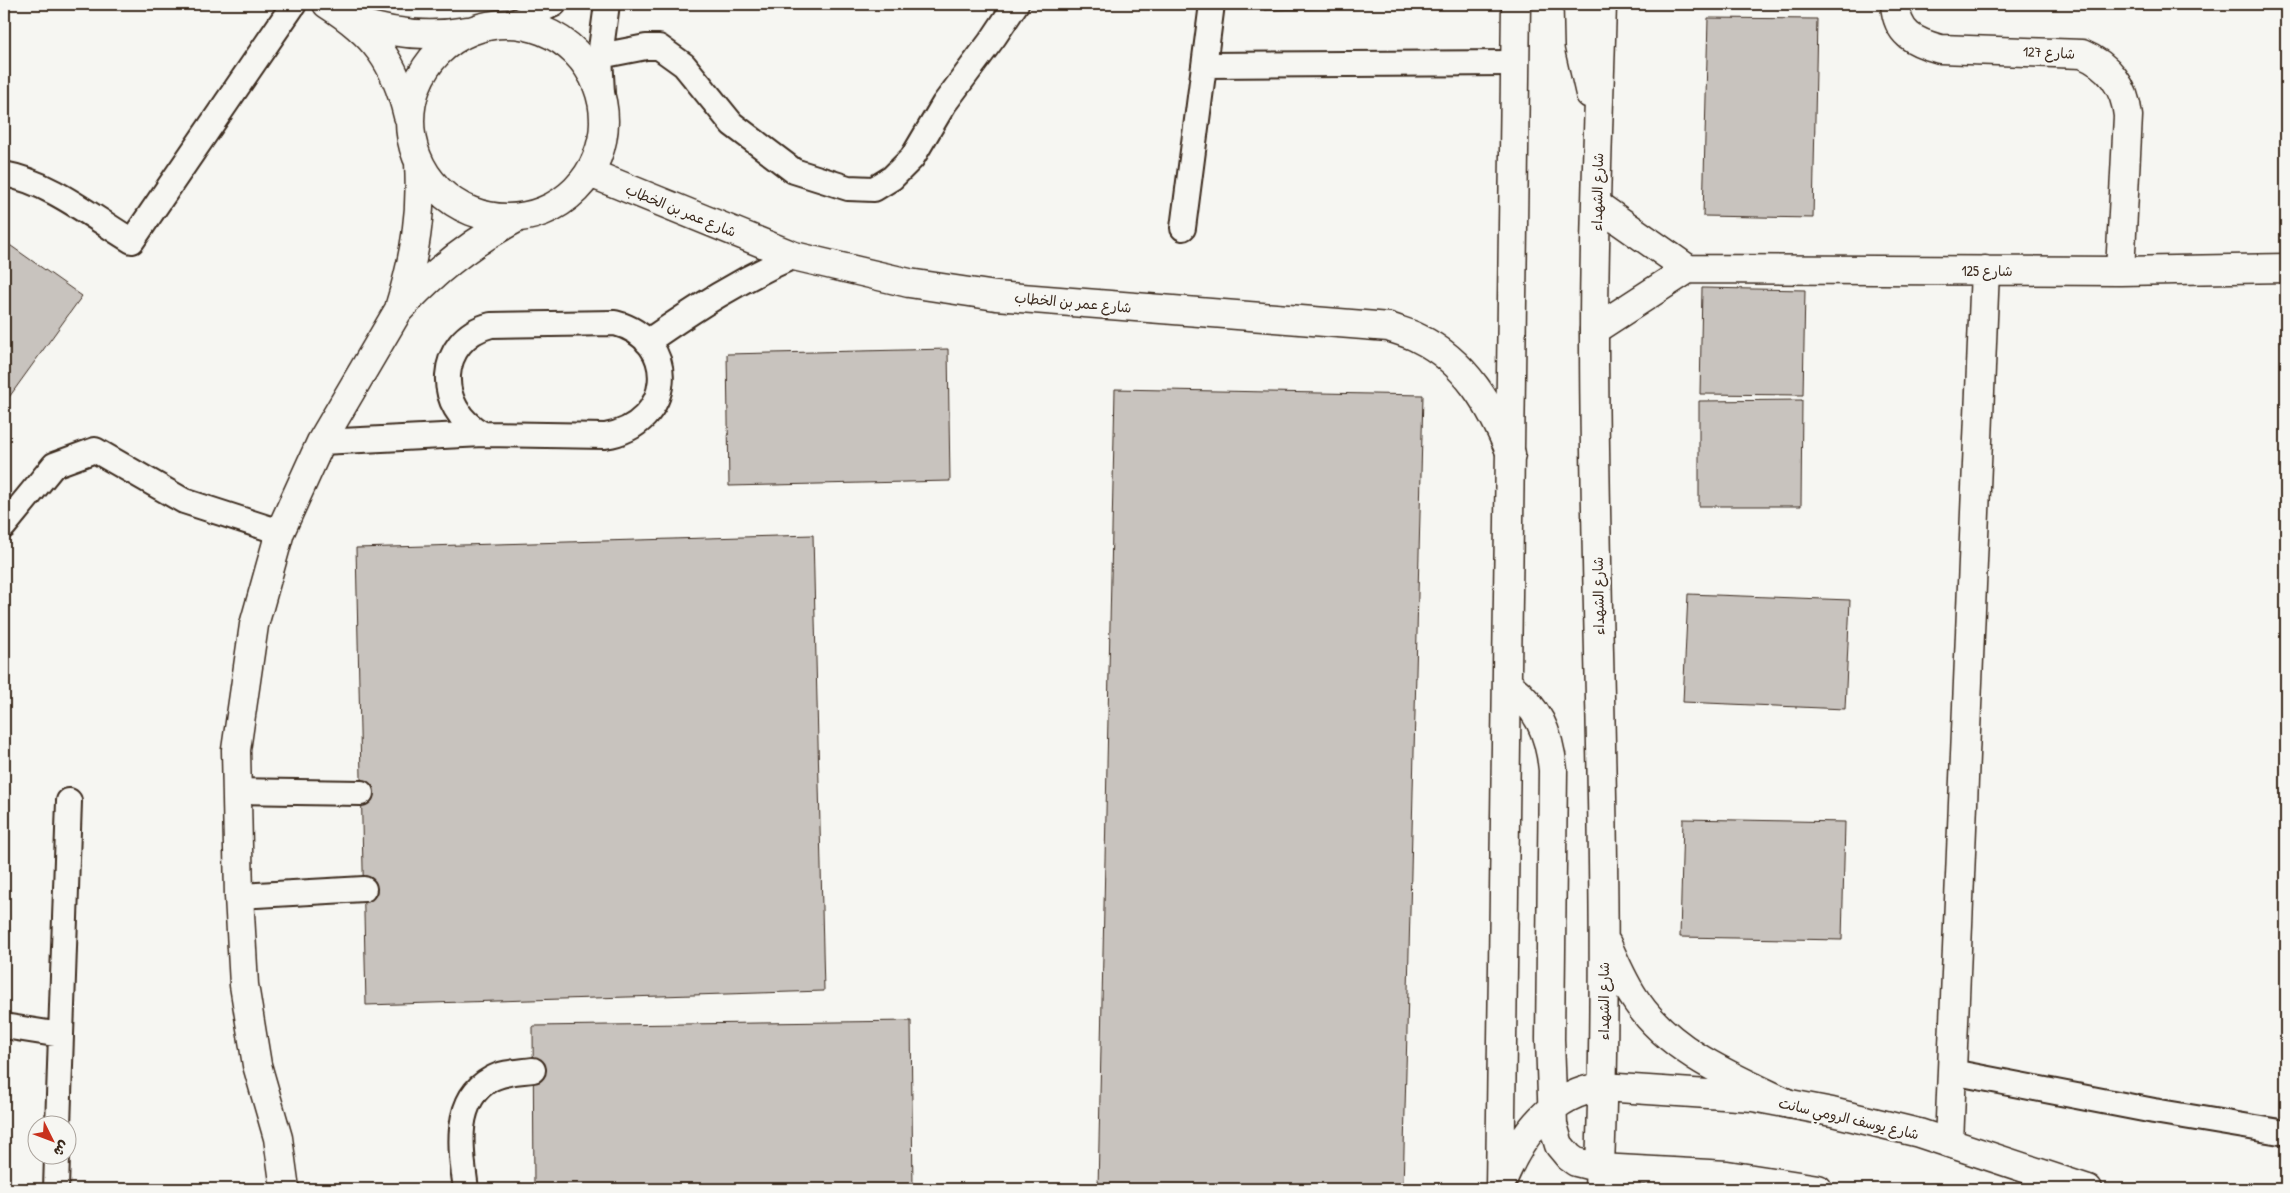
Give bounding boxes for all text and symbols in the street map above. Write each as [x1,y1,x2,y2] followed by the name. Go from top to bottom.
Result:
[2022,41,2076,64] street label: شارع 127
[1587,153,1608,231] street label: شارع الشهداء
[623,179,739,242] street label: شارع عمر بن الخطاب
[1961,261,2013,281] street label: شارع 125
[1014,287,1132,318] street label: شارع عمر بن الخطاب
[1588,557,1609,635] street label: شارع الشهداء
[1594,962,1614,1040] street label: شارع الشهداء
[1776,1093,1921,1147] street label: شارع يوسف الرومي سانت
[28,1116,78,1166] north arrow
[50,1137,74,1161] text: ش

